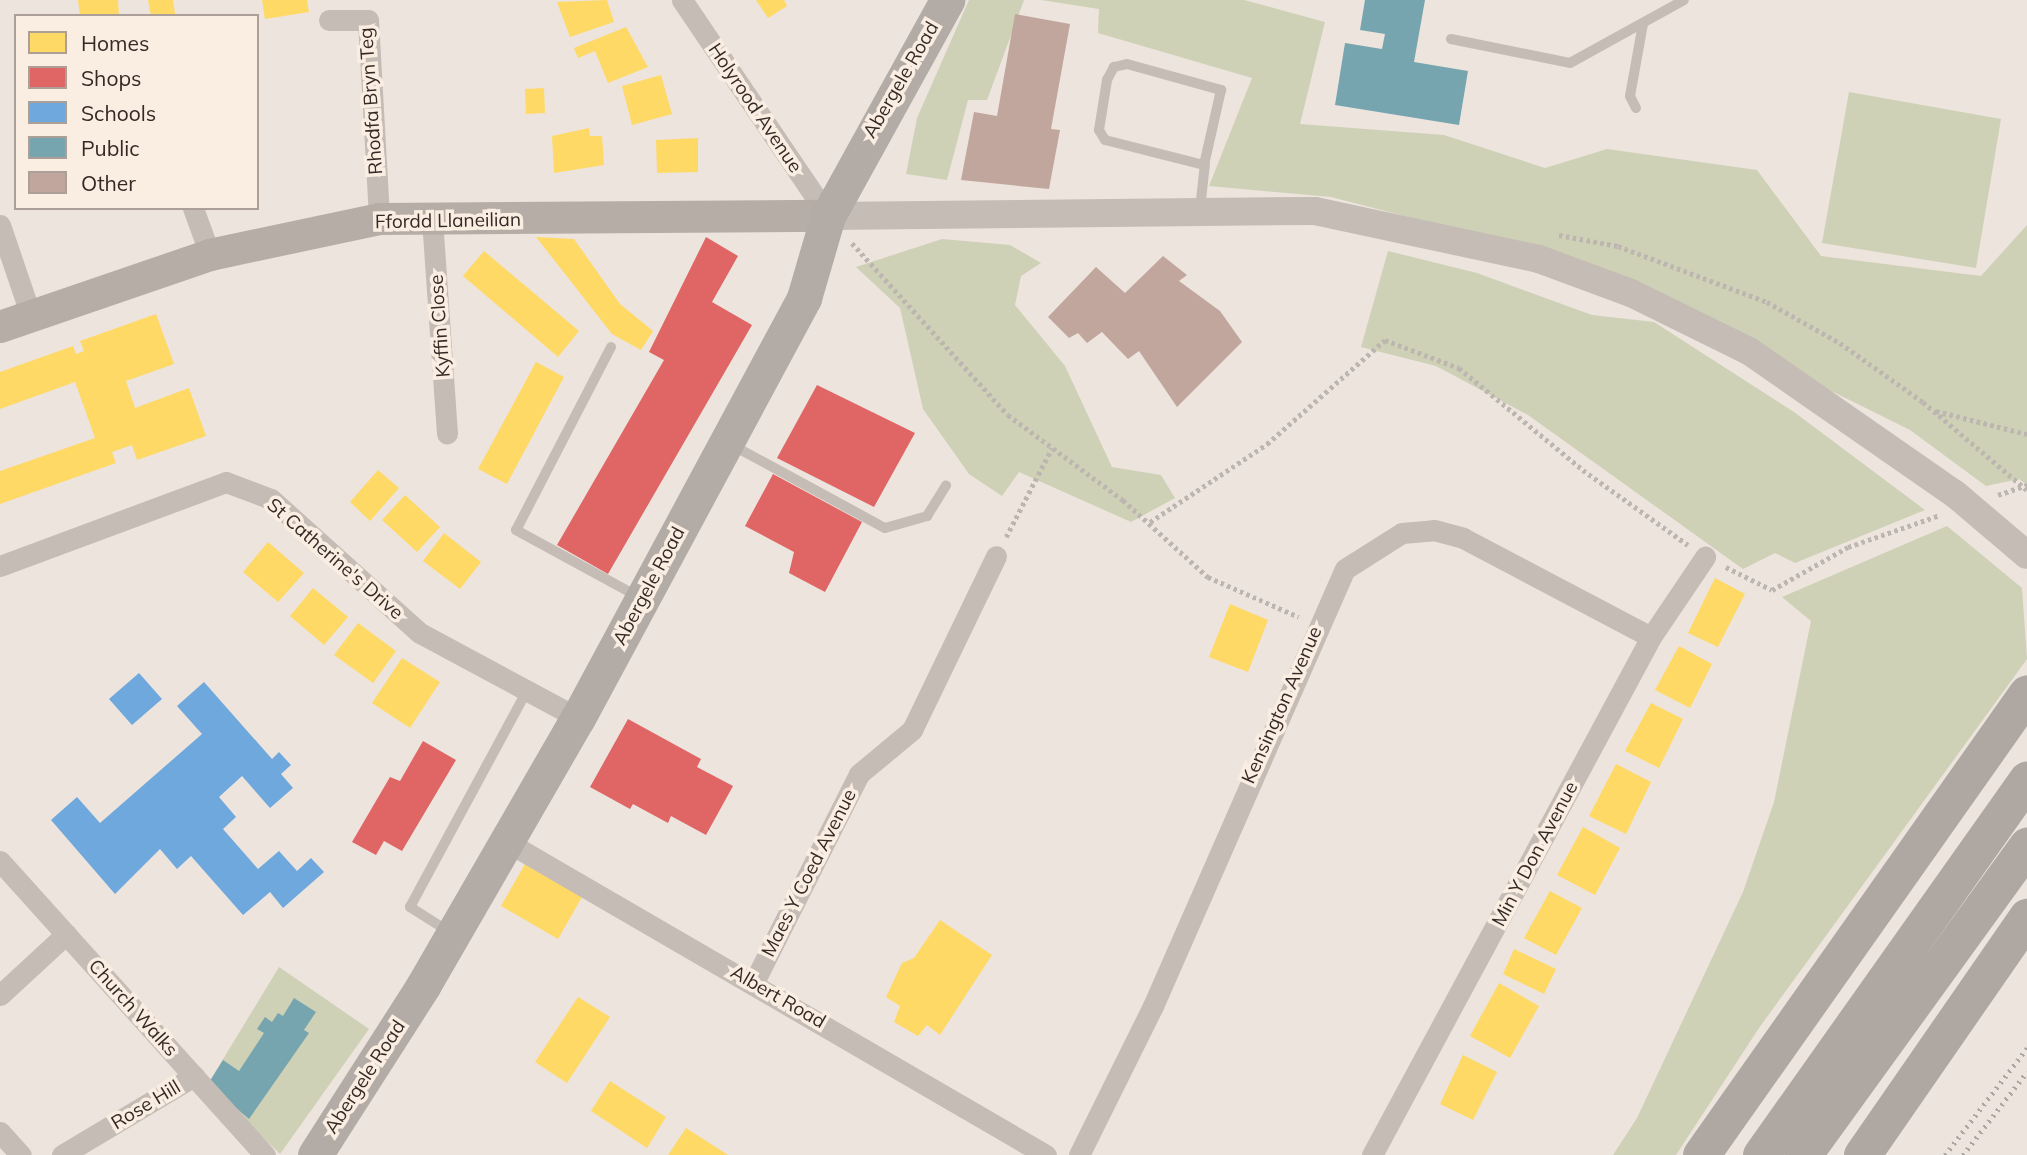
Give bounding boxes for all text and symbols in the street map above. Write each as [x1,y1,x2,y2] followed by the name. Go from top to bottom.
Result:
[14,14,259,210] legend
[858,18,944,142] street label: Abergele Road
[354,27,388,175] street label: Rhodfa Bryn Teg
[81,30,149,56] text: Homes
[703,39,807,177] street label: Holyrood Avenue
[81,65,141,91] text: Shops
[81,100,156,126] text: Schools
[81,135,140,161] text: Public
[81,170,136,196] text: Other
[375,208,521,234] street label: Ffordd Llaneilian
[425,274,455,378] street label: Kyffin Close
[262,494,408,624] street label: St Catherine's Drive
[608,523,690,649] street label: Abergele Road
[1237,623,1327,787] street label: Kensington Avenue
[1487,778,1583,930] street label: Min Y Don Avenue
[757,785,861,961] street label: Maes Y Coed Avenue
[84,955,182,1061] street label: Church Walks
[726,961,830,1033] street label: Albert Road
[320,1016,410,1138] street label: Abergele Road
[107,1075,185,1135] street label: Rose Hill

